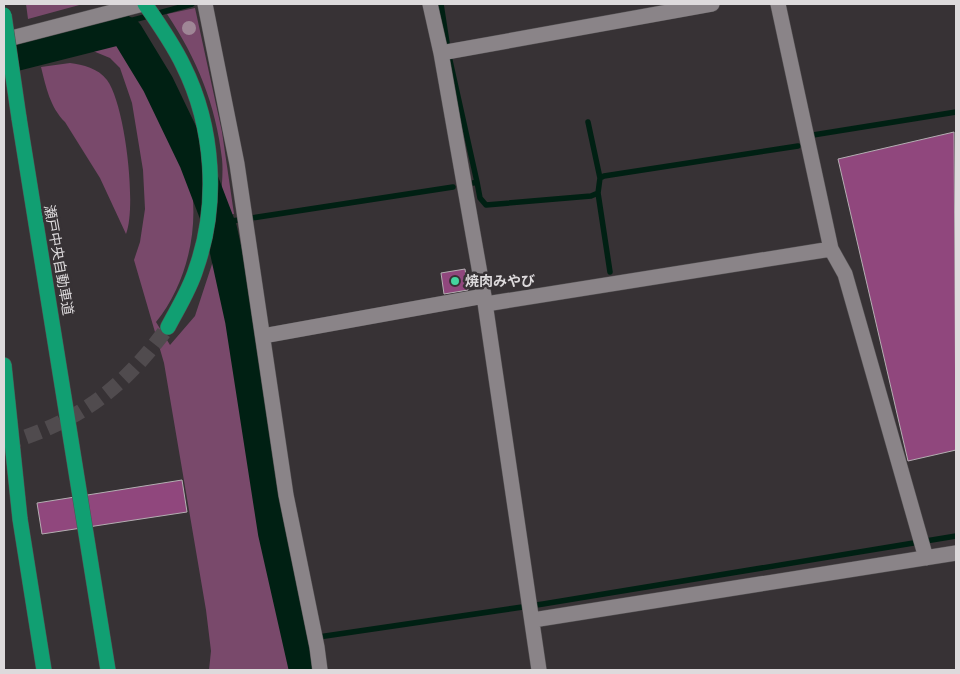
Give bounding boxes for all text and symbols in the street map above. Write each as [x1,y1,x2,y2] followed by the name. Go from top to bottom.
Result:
[40,203,78,317] street label: 瀬戸中央自動車道
[465,272,535,290] place label: 焼肉みやび
[449,275,461,287] marker: 焼肉みやび

